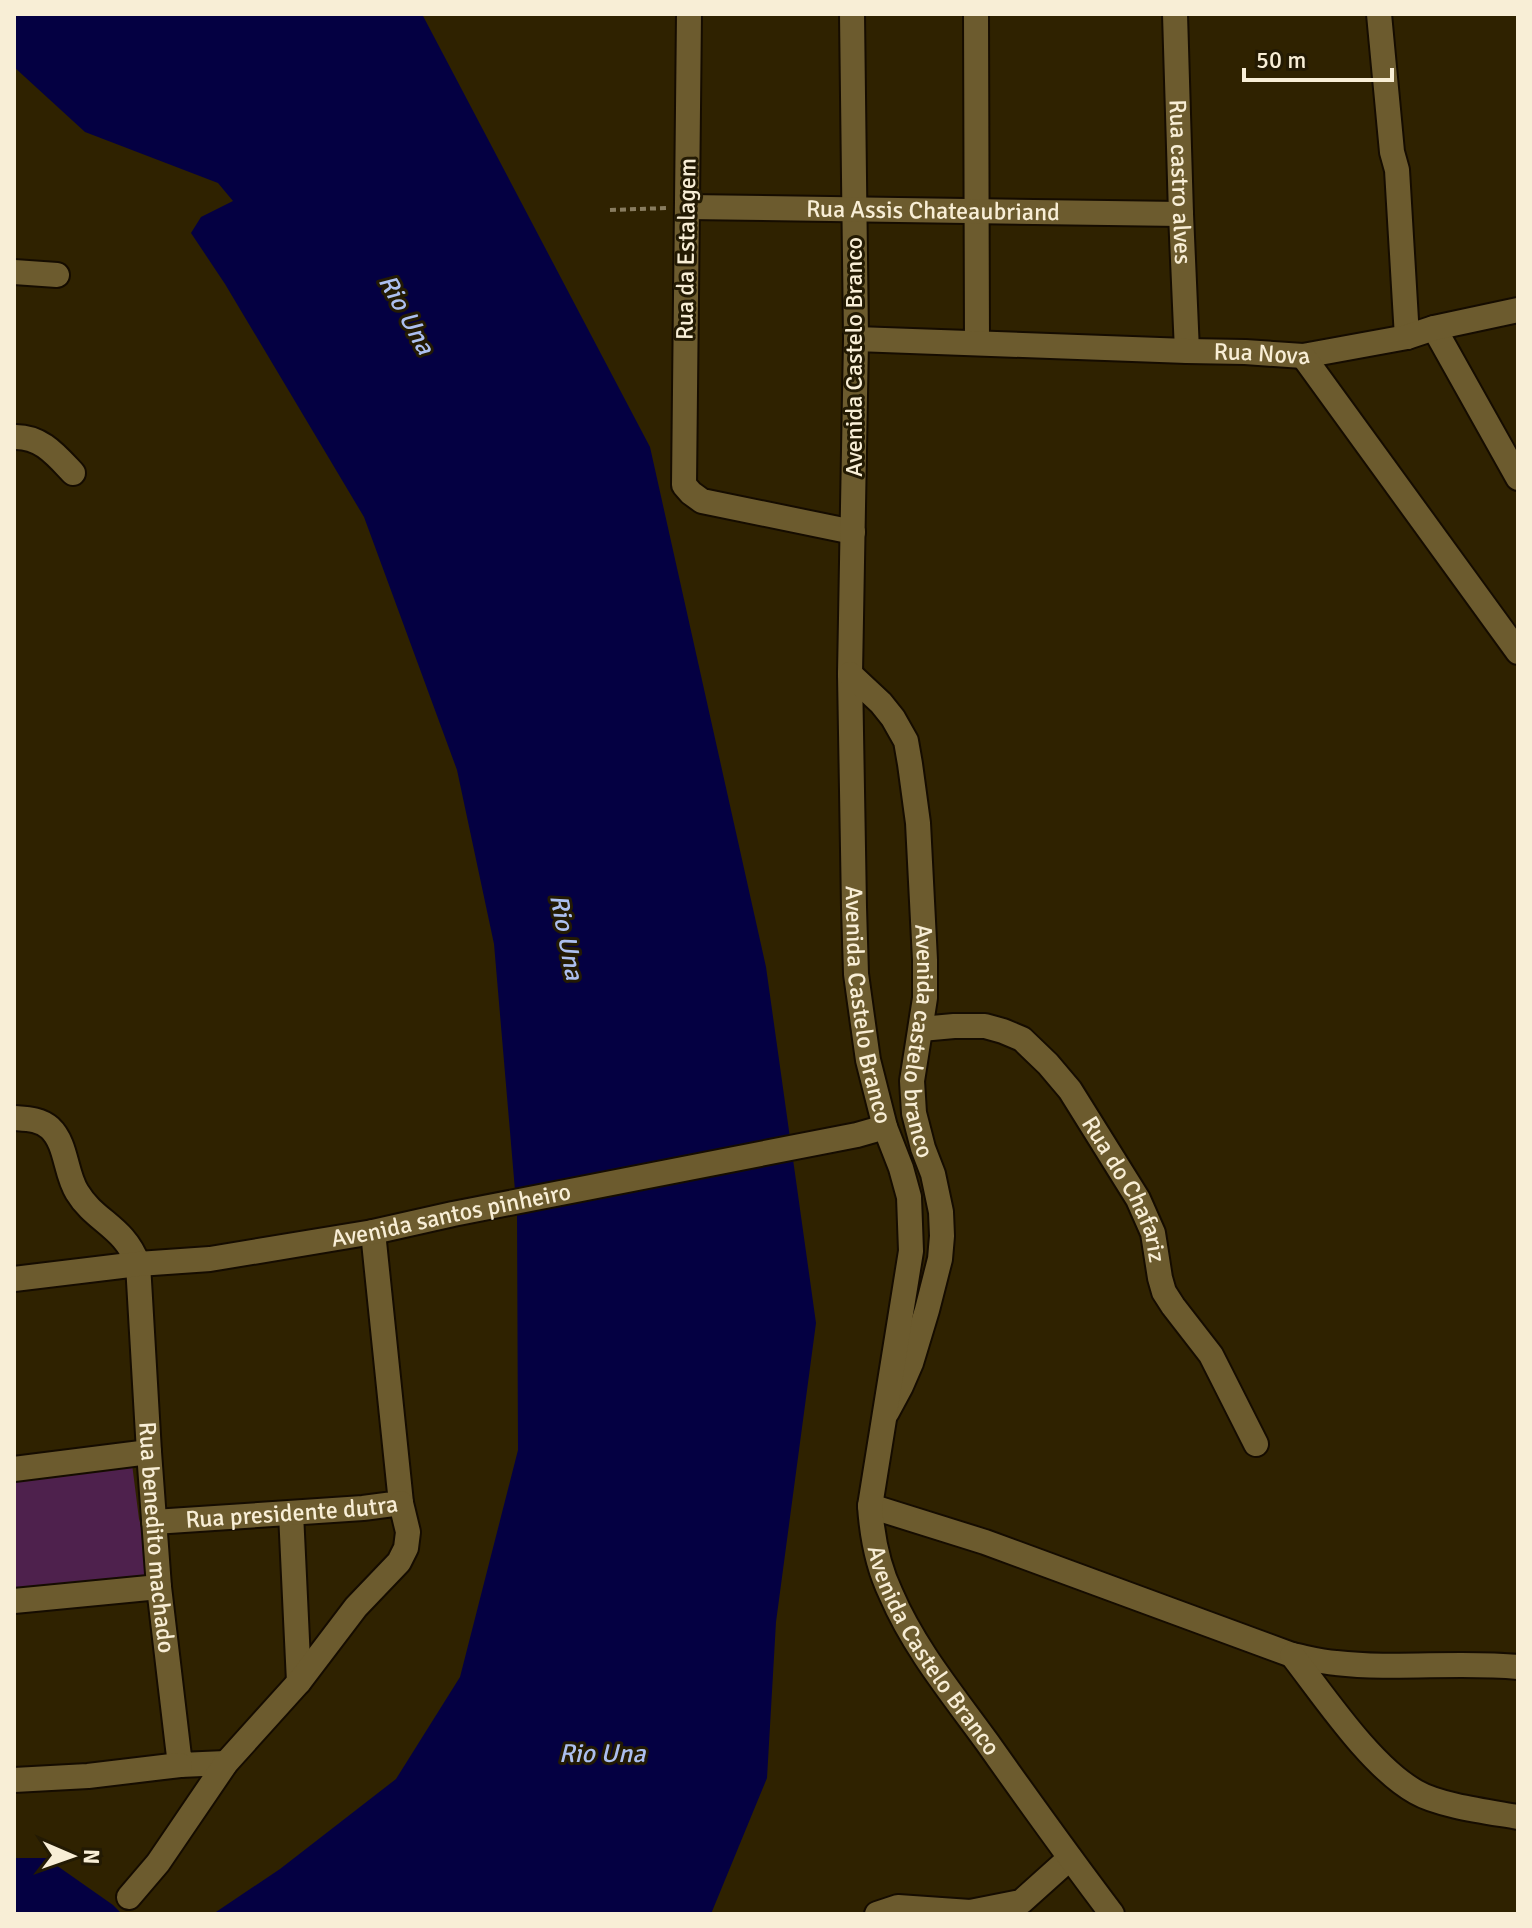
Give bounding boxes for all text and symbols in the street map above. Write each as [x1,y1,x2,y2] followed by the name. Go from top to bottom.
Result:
[1244,32,1392,82] scale bar
[1256,45,1306,75] text: 50 m
[1163,99,1198,265] street label: Rua castro alves
[669,158,703,340] street label: Rua da Estalagem
[806,194,1060,227] street label: Rua Assis Chateaubriand
[839,237,869,477] street label: Avenida Castelo Branco
[371,269,442,361] water label: Rio Una
[1213,336,1312,372] street label: Rua Nova
[839,885,899,1127] street label: Avenida Castelo Branco
[542,892,590,984] water label: Rio Una
[897,923,941,1162] street label: Avenida castelo branco
[1075,1111,1172,1264] street label: Rua do Chafariz
[329,1176,573,1254] street label: Avenida santos pinheiro
[132,1421,182,1655] street label: Rua benedito machado
[184,1489,400,1535] street label: Rua presidente dutra
[861,1543,1007,1761] street label: Avenida Castelo Branco
[559,1738,646,1770] water label: Rio Una
[32,1816,112,1896] north arrow
[78,1849,105,1865] text: N

